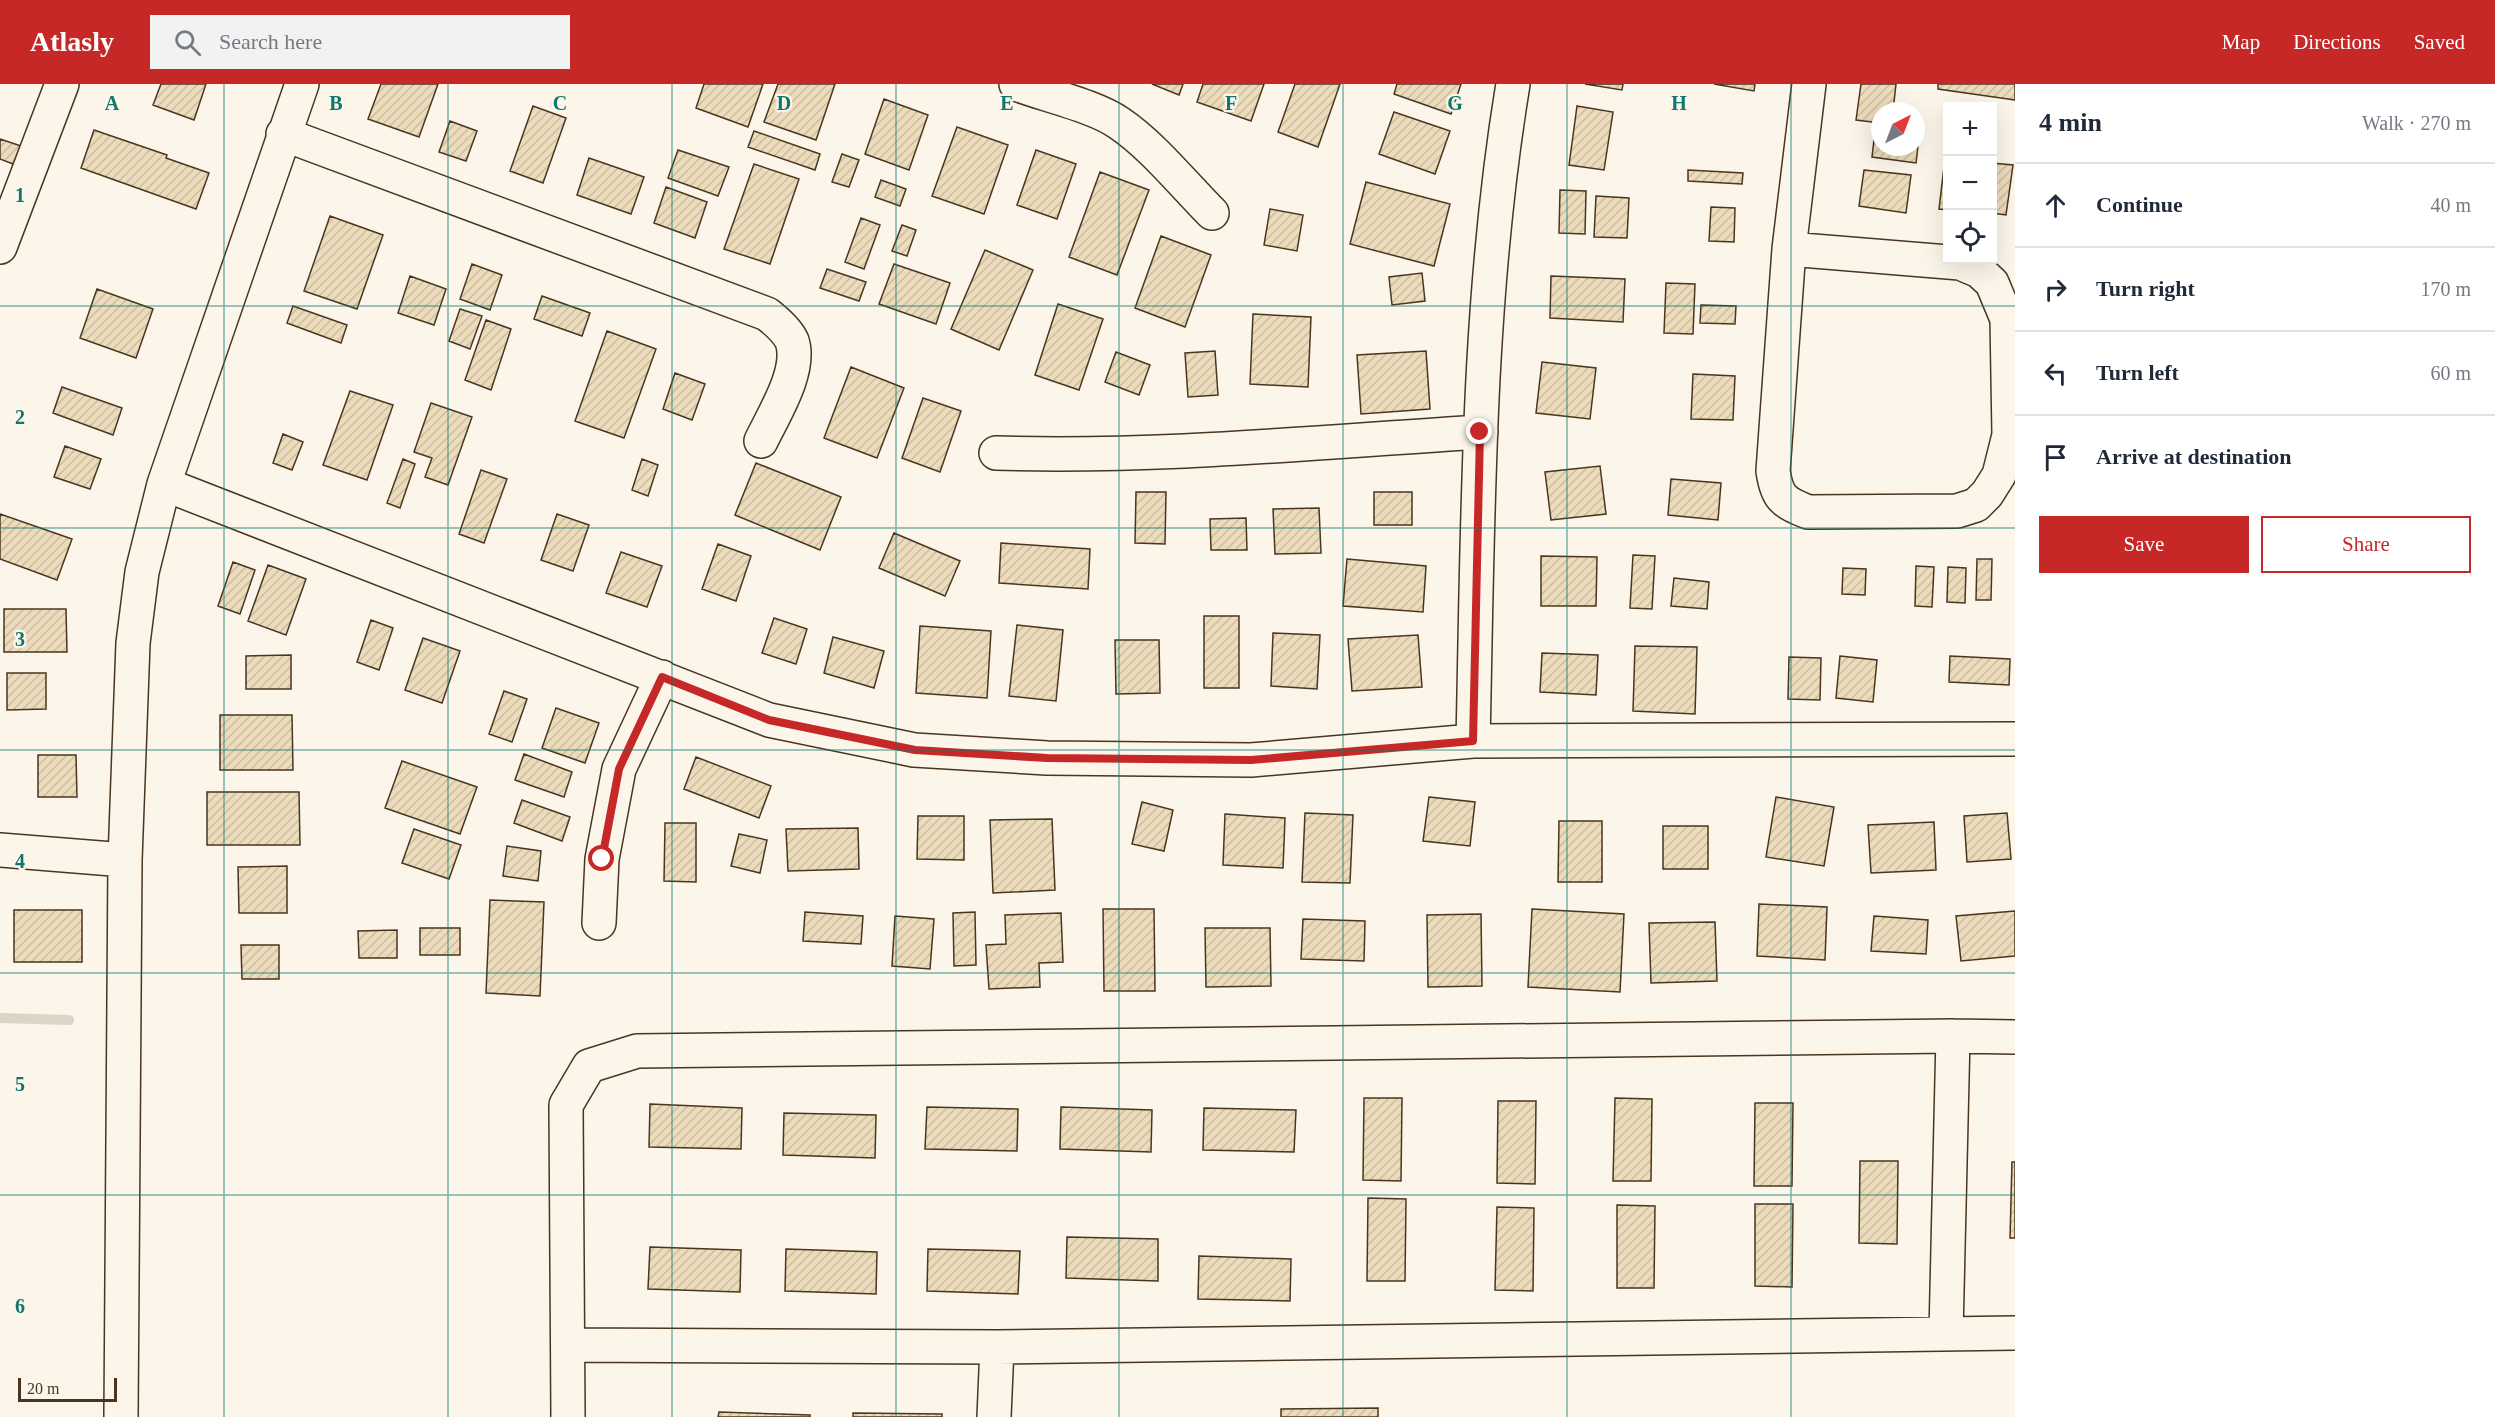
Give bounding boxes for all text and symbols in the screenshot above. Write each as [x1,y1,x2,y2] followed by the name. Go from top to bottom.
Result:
[150,15,570,69] search box
[30,26,114,57] text: Atlasly
[171,26,204,59] icon: search
[219,29,322,54] text: Search here
[2222,30,2260,54] text: Map
[2293,30,2381,54] text: Directions
[2414,30,2465,54] text: Saved
[105,92,120,114] text: A
[329,92,343,114] text: B
[553,92,567,114] text: C
[777,92,791,114] text: D
[1000,92,1014,114] text: E
[1225,92,1237,114] text: F
[1447,92,1463,114] text: G
[1671,92,1687,114] text: H
[1871,102,1925,156] north arrow
[1943,102,1997,264] map controls
[1943,102,1997,156] button: +
[2039,108,2102,137] text: 4 min
[2362,112,2471,134] text: Walk · 270 m
[1943,156,1997,210] button: −
[15,184,25,206] text: 1
[2039,189,2072,222] icon: ahead
[2096,192,2183,217] text: Continue
[2430,194,2471,216] text: 40 m
[1943,210,1997,264] button: locate
[2039,273,2072,306] icon: right
[2096,276,2195,301] text: Turn right
[2420,278,2471,300] text: 170 m
[2039,357,2072,390] icon: left
[2096,360,2179,385] text: Turn left
[2430,362,2471,384] text: 60 m
[15,406,25,428] text: 2
[1466,418,1492,444] route end
[2039,441,2072,474] icon: arrive
[2096,444,2292,469] text: Arrive at destination
[2039,516,2249,573] button: Save
[2261,516,2471,573] button: Share
[15,628,25,650] text: 3
[588,845,614,871] route start
[15,850,25,872] text: 4
[15,1073,25,1095] text: 5
[15,1295,25,1317] text: 6
[18,1375,117,1402] scale bar
[27,1380,59,1397] text: 20 m

